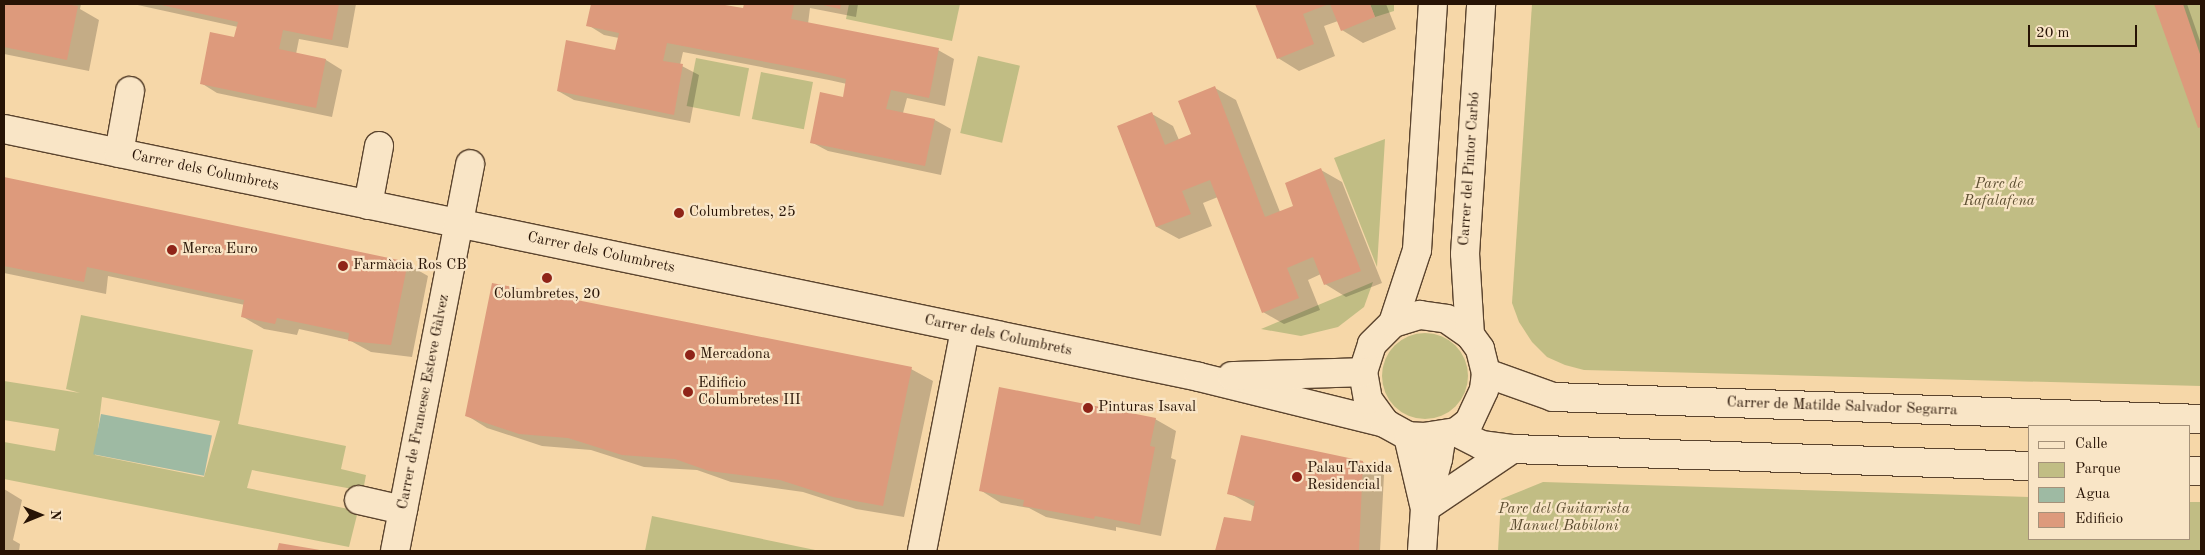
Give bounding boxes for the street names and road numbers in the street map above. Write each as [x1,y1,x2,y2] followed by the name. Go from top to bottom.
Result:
[1456,92,1484,246] street label: Carrer del Pintor Carbó
[130,147,280,195] street label: Carrer dels Columbrets
[526,229,676,277] street label: Carrer dels Columbrets
[394,293,454,511] street label: Carrer de Francesc Esteve Gàlvez
[923,312,1073,360] street label: Carrer dels Columbrets
[1726,394,1958,420] street label: Carrer de Matilde Salvador Segarra

